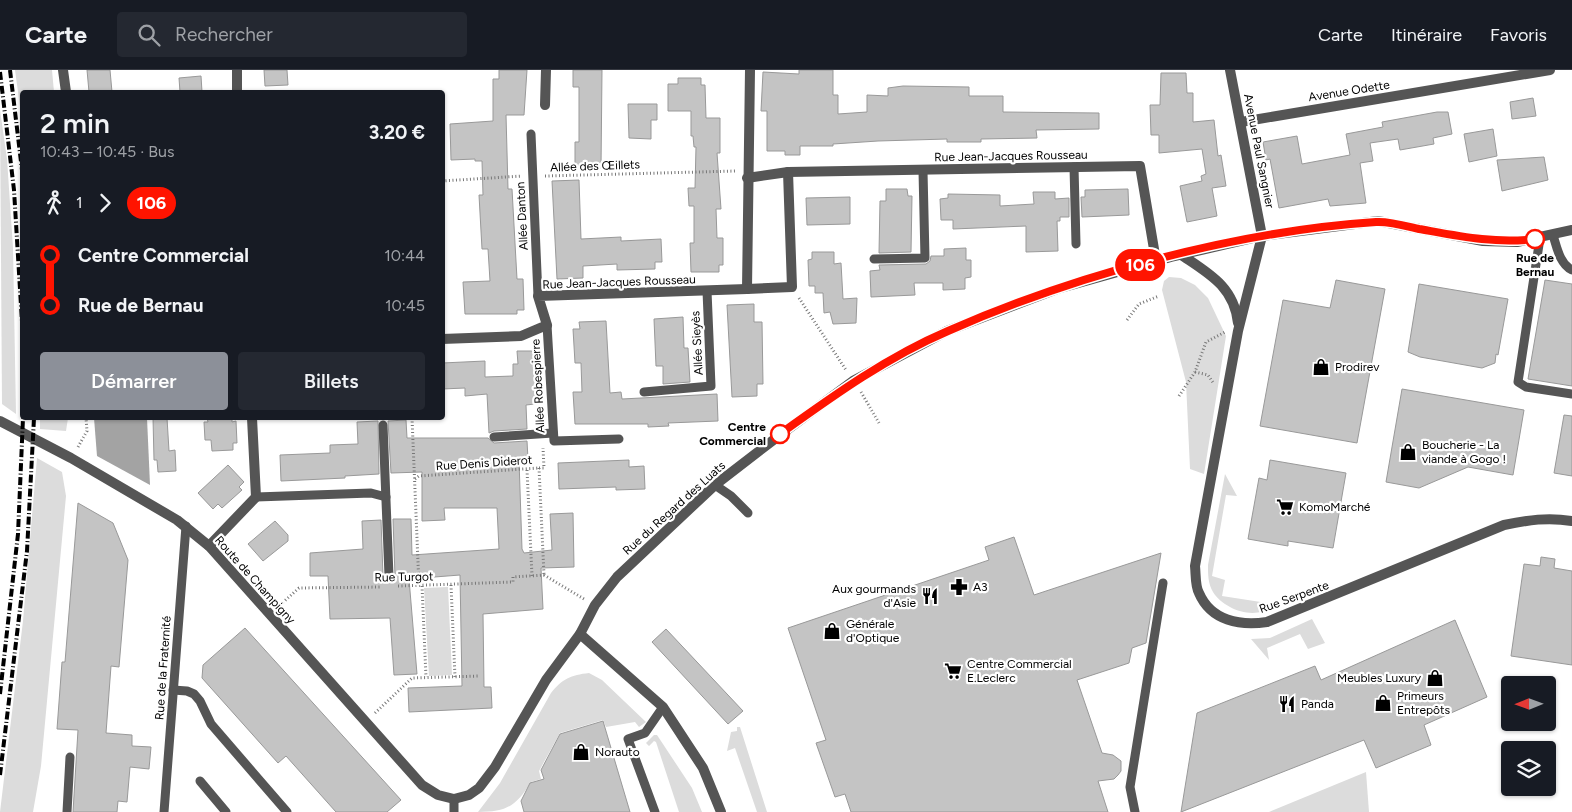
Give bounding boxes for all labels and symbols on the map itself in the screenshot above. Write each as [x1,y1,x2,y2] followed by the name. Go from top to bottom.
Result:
[1307,78,1391,104] street label: Avenue Odette
[1241,93,1277,209] street label: Avenue Paul Sangnier
[934,148,1088,164] street label: Rue Jean-Jacques Rousseau
[550,157,641,175] street label: Allée des Œillets
[513,181,531,251] street label: Allée Danton
[1525,229,1545,249] marker: Rue de Bernau
[1111,249,1169,281] line badge: 106
[1516,251,1554,279] place label: Rue de Bernau
[542,272,696,292] street label: Rue Jean-Jacques Rousseau
[688,310,706,376] street label: Allée Sieyès
[529,338,547,433] street label: Allée Robespierre
[1311,357,1331,377] shop icon: Prodirev
[1335,360,1380,374] place label: Prodirev
[699,420,766,448] place label: Centre Commercial
[770,424,790,444] marker: Centre Commercial
[1422,438,1506,466] place label: Boucherie - La viande à Gogo !
[1398,442,1418,462] shop icon: Boucherie - La viande à Gogo !
[435,453,533,473] street label: Rue Denis Diderot
[620,458,728,558] street label: Rue du Regard des Luats
[1275,497,1295,517] supermarket icon: KomoMarché
[1299,500,1371,514] place label: KomoMarché
[212,533,299,627] street label: Route de Champigny
[374,569,434,585] street label: Rue Turgot
[949,577,969,597] pharmacy icon: A3
[1257,578,1331,616] street label: Rue Serpente
[973,580,988,594] place label: A3
[832,582,916,610] place label: Aux gourmands d'Asie
[920,586,940,606] restaurant icon: Aux gourmands d'Asie
[152,615,174,720] street label: Rue de la Fraternité
[846,617,900,645] place label: Générale d'Optique
[822,621,842,641] shop icon: Générale d'Optique
[967,657,1072,685] place label: Centre Commercial E.Leclerc
[943,661,963,681] supermarket icon: Centre Commercial E.Leclerc
[1425,668,1445,688] shop icon: Meubles Luxury
[1337,671,1422,685] place label: Meubles Luxury
[1501,676,1556,731] north arrow
[1397,689,1451,717] place label: Primeurs Entrepôts
[1373,693,1393,713] shop icon: Primeurs Entrepôts
[1277,694,1297,714] restaurant icon: Panda
[1301,697,1334,711] place label: Panda
[571,742,591,762] shop icon: Norauto
[595,745,640,759] place label: Norauto

